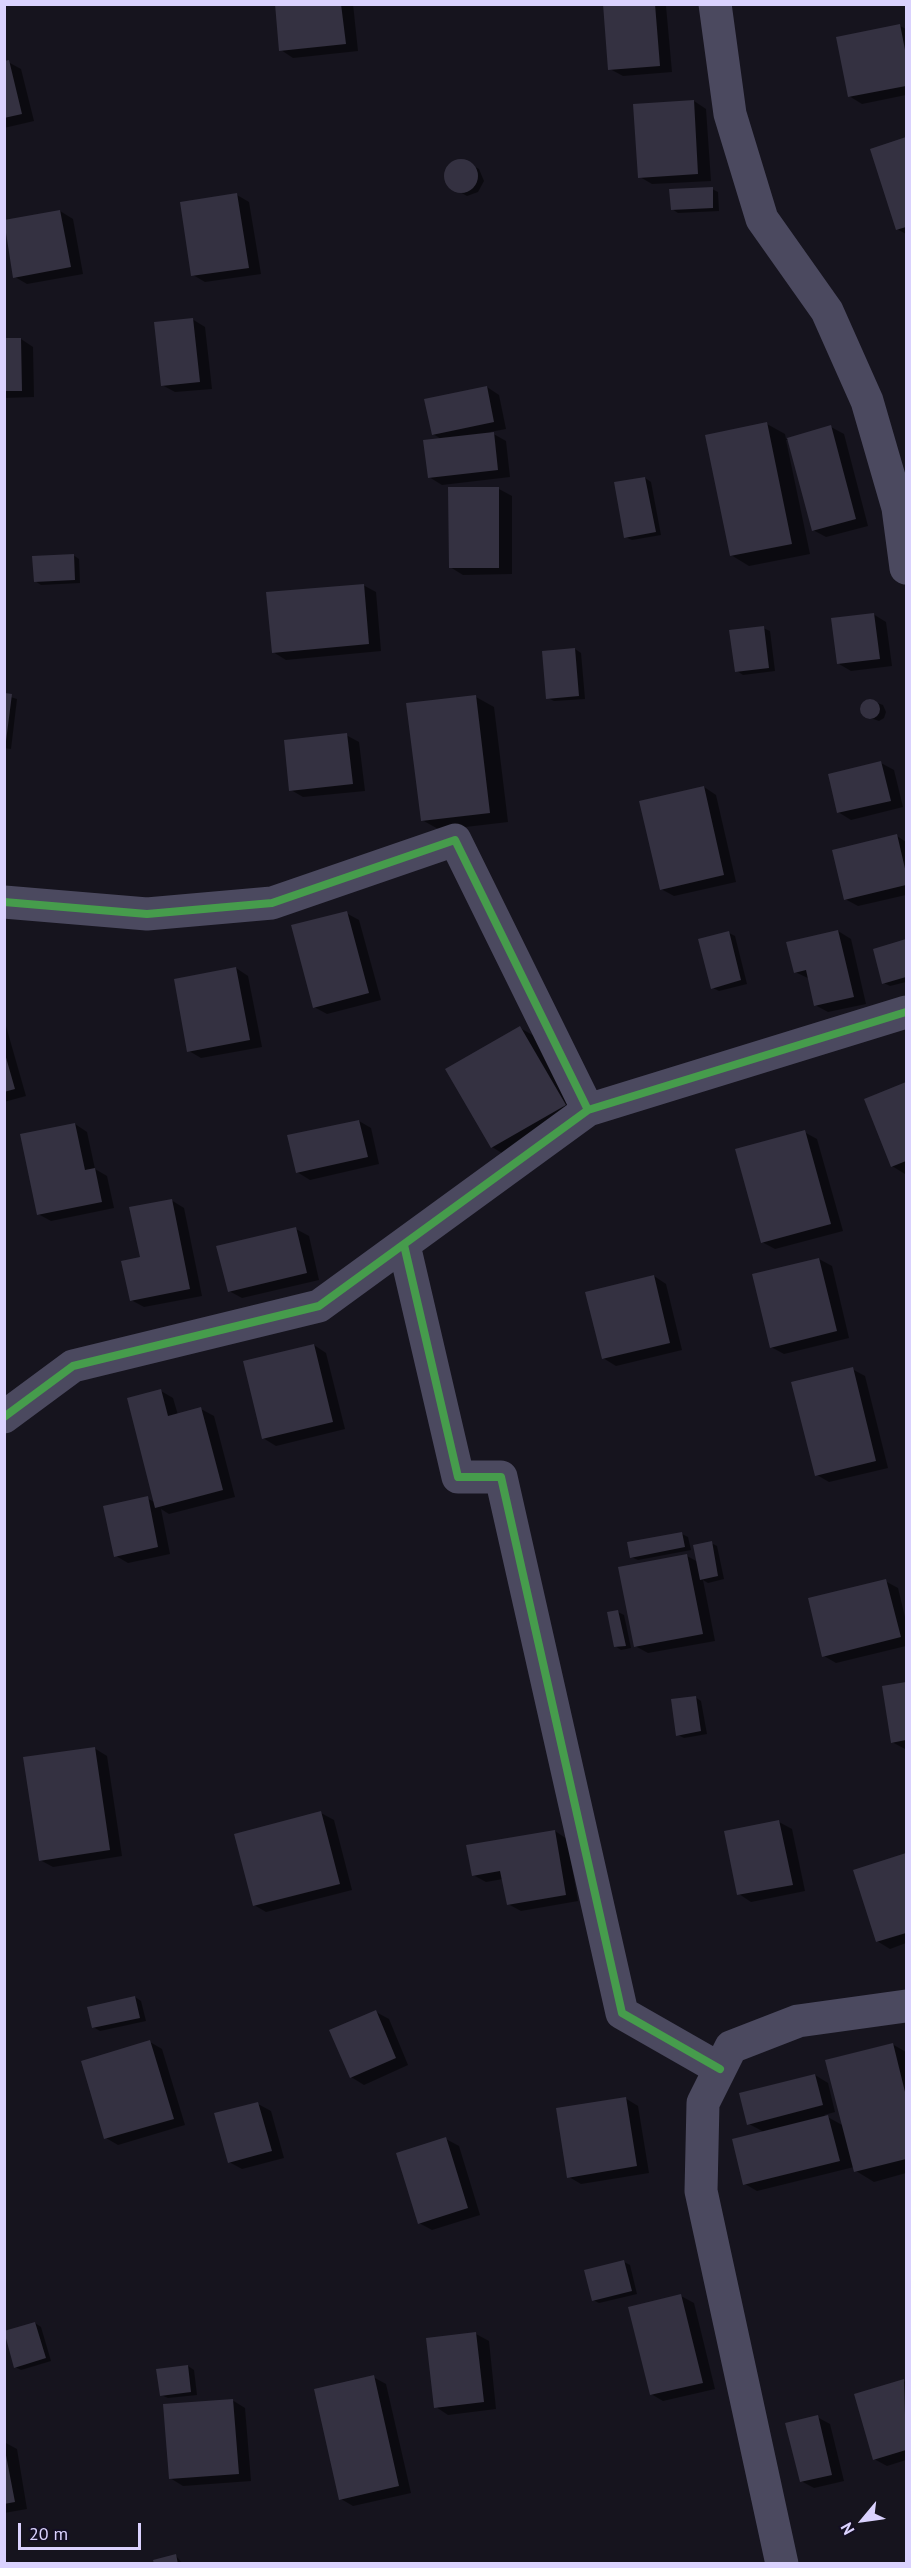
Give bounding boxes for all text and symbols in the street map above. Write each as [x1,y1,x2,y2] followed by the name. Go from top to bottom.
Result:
[833,2490,893,2550] north arrow
[21,2511,144,2549] scale bar
[836,2519,859,2538] text: N
[29,2522,68,2545] text: 20 m

